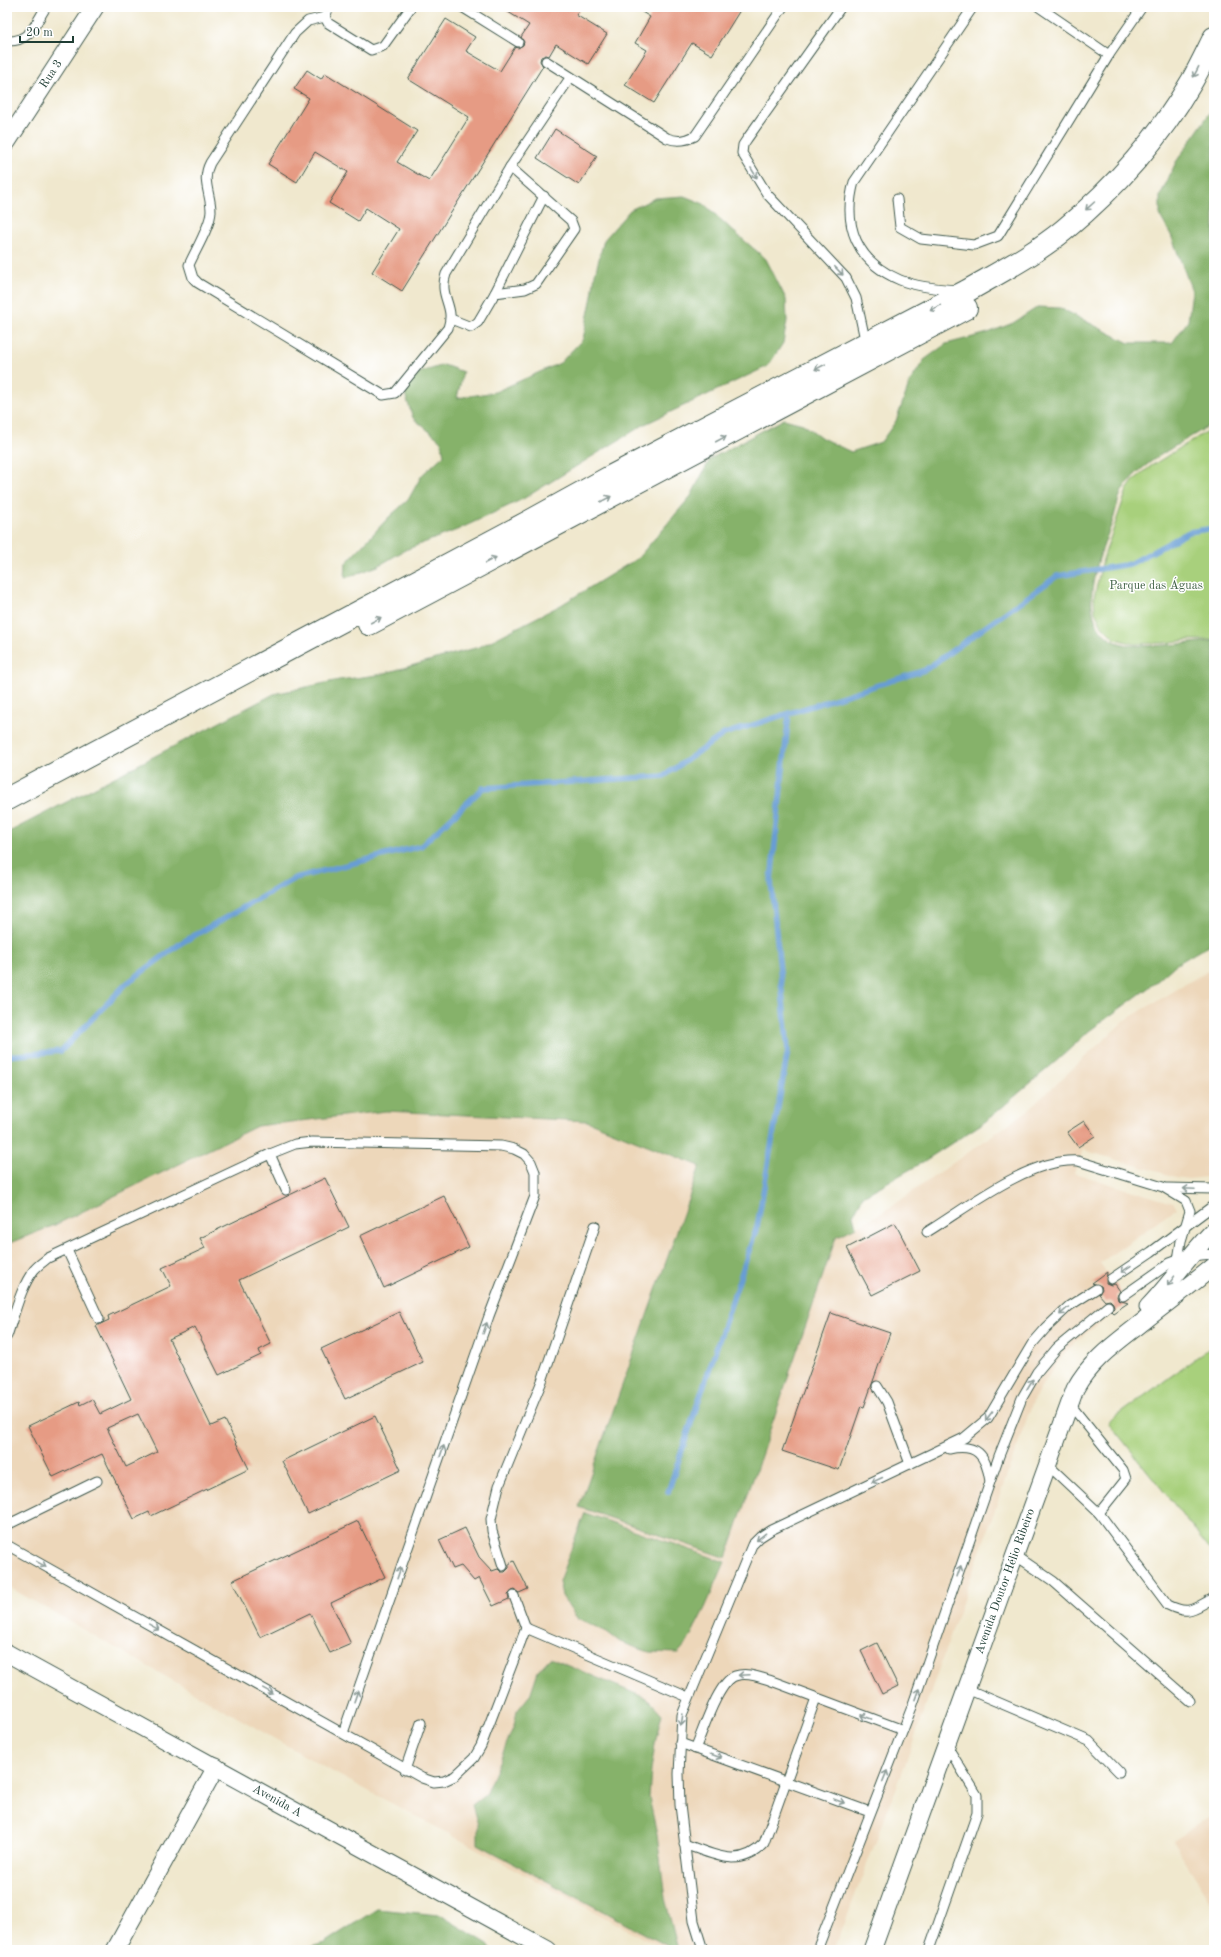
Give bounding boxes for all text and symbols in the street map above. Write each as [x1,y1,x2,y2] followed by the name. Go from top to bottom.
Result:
[20,18,73,44] scale bar
[26,27,53,39] text: 20 m
[38,58,65,91] street label: Rua 3
[1192,66,1200,78] one-way arrow
[750,167,758,178] one-way arrow
[1085,202,1096,211] one-way arrow
[834,266,844,276] one-way arrow
[929,304,941,312] one-way arrow
[814,364,826,372] one-way arrow
[715,435,727,442] one-way arrow
[600,495,612,503] one-way arrow
[485,556,497,563] one-way arrow
[1109,577,1203,592] park label: Parque das Águas
[370,616,382,624] one-way arrow
[1183,1185,1196,1192] one-way arrow
[1121,1265,1132,1273] one-way arrow
[1167,1275,1175,1286] one-way arrow
[1059,1306,1069,1315] one-way arrow
[482,1322,489,1335] one-way arrow
[1027,1378,1035,1390] one-way arrow
[985,1410,993,1421] one-way arrow
[438,1445,446,1457] one-way arrow
[871,1477,883,1484] one-way arrow
[974,1507,1037,1656] street label: Avenida Doutor Hélio Ribeiro
[756,1533,766,1542] one-way arrow
[35,1560,47,1568] one-way arrow
[956,1565,964,1577] one-way arrow
[395,1568,403,1580] one-way arrow
[148,1624,160,1632] one-way arrow
[738,1672,751,1679] one-way arrow
[262,1687,274,1695] one-way arrow
[913,1688,921,1700] one-way arrow
[352,1690,360,1702] one-way arrow
[861,1712,873,1720] one-way arrow
[678,1713,686,1726] one-way arrow
[710,1753,722,1761] one-way arrow
[881,1770,889,1782] one-way arrow
[250,1783,304,1820] street label: Avenida A
[832,1797,844,1805] one-way arrow

